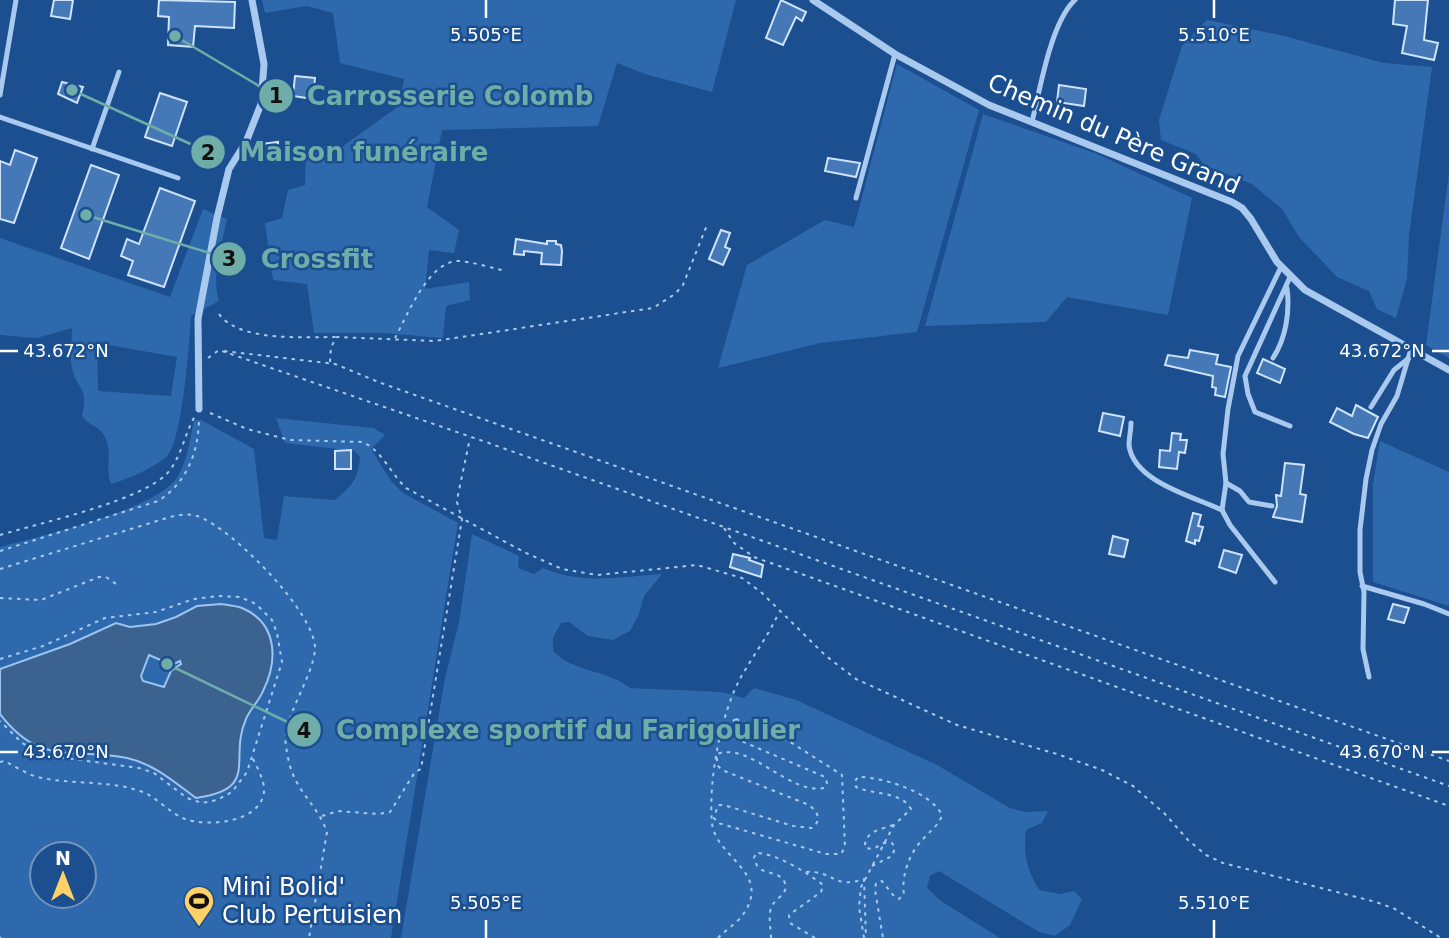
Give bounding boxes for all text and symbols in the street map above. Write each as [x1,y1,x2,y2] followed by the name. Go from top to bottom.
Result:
[450,24,522,45] text: 5.505°E
[1178,24,1250,45] text: 5.510°E
[984,68,1244,200] street label: Chemin du Père Grand
[258,72,608,119] callout: Carrosserie Colomb
[307,81,593,111] text: Carrosserie Colomb
[269,84,283,108] text: 1
[191,129,503,176] callout: Maison funéraire
[240,137,488,167] text: Maison funéraire
[201,141,215,165] text: 2
[212,235,387,282] callout: Crossfit
[261,244,373,274] text: Crossfit
[222,247,236,271] text: 3
[23,340,109,361] text: 43.672°N
[1339,340,1425,361] text: 43.672°N
[287,707,814,754] callout: Complexe sportif du Farigoulier
[336,715,800,745] text: Complexe sportif du Farigoulier
[297,719,311,743] text: 4
[23,741,109,762] text: 43.670°N
[1339,741,1425,762] text: 43.670°N
[28,840,98,910] north arrow
[55,847,71,869] text: N
[222,873,402,929] place label: Mini Bolid' Club Pertuisien
[182,884,216,928] sports icon: Mini Bolid' Club Pertuisien
[450,892,522,913] text: 5.505°E
[1178,892,1250,913] text: 5.510°E

